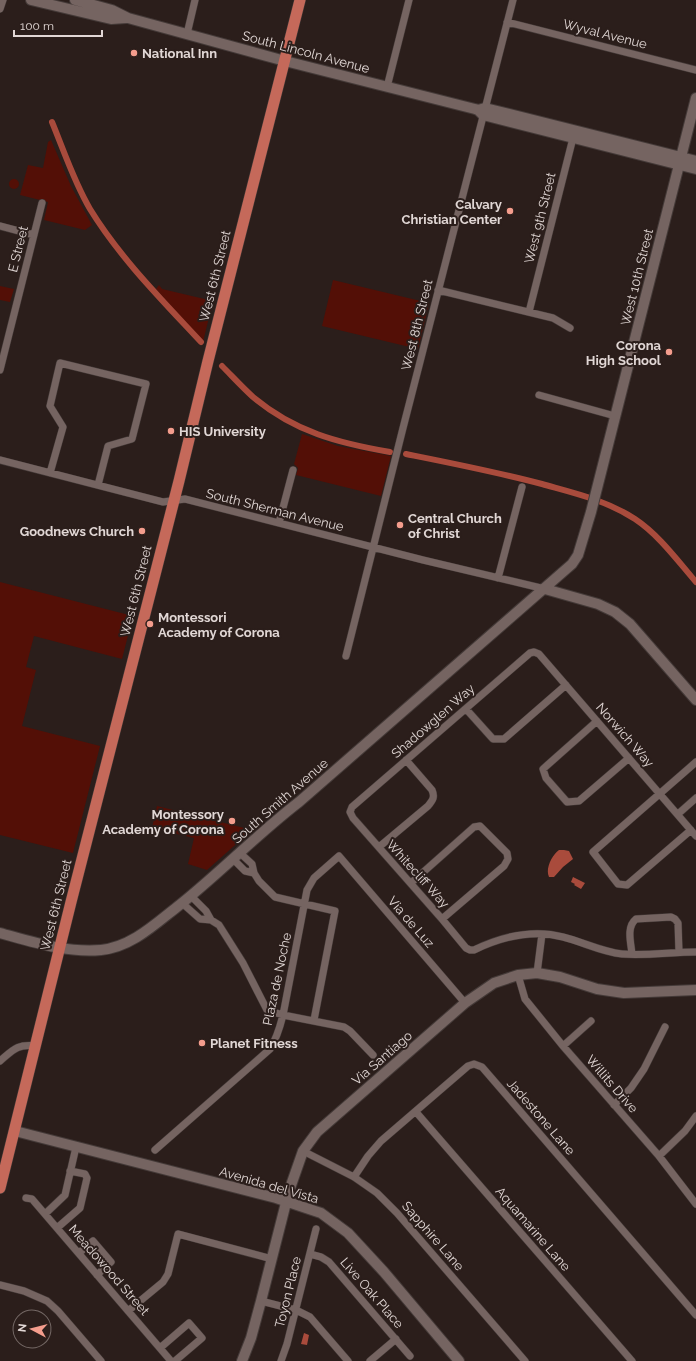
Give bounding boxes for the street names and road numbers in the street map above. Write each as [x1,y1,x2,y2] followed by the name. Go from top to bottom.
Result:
[561,16,649,52] street label: Wyval Avenue
[241,28,372,76] street label: South Lincoln Avenue
[521,170,559,265] street label: West 9th Street
[5,224,31,274] street label: E Street
[618,226,656,327] street label: West 10th Street
[196,228,234,323] street label: West 6th Street
[398,277,436,372] street label: West 8th Street
[205,486,346,534] street label: South Sherman Avenue
[117,543,155,638] street label: West 6th Street
[388,681,478,761] street label: Shadowglen Way
[593,700,657,770] street label: Norwich Way
[229,755,331,847] street label: South Smith Avenue
[384,837,452,911] street label: Whitecliff Way
[37,857,75,952] street label: West 6th Street
[385,893,437,951] street label: Via de Luz
[260,931,294,1027] street label: Plaza de Noche
[349,1028,415,1088] street label: Via Santiago
[583,1052,641,1116] street label: Willits Drive
[504,1076,578,1158] street label: Jadestone Lane
[218,1164,320,1206] street label: Avenida del Vista
[492,1184,574,1274] street label: Aquamarine Lane
[399,1198,467,1274] street label: Sapphire Lane
[66,1222,153,1319] street label: Meadowood Street
[272,1255,304,1329] street label: Toyon Place
[337,1255,407,1332] street label: Live Oak Place

